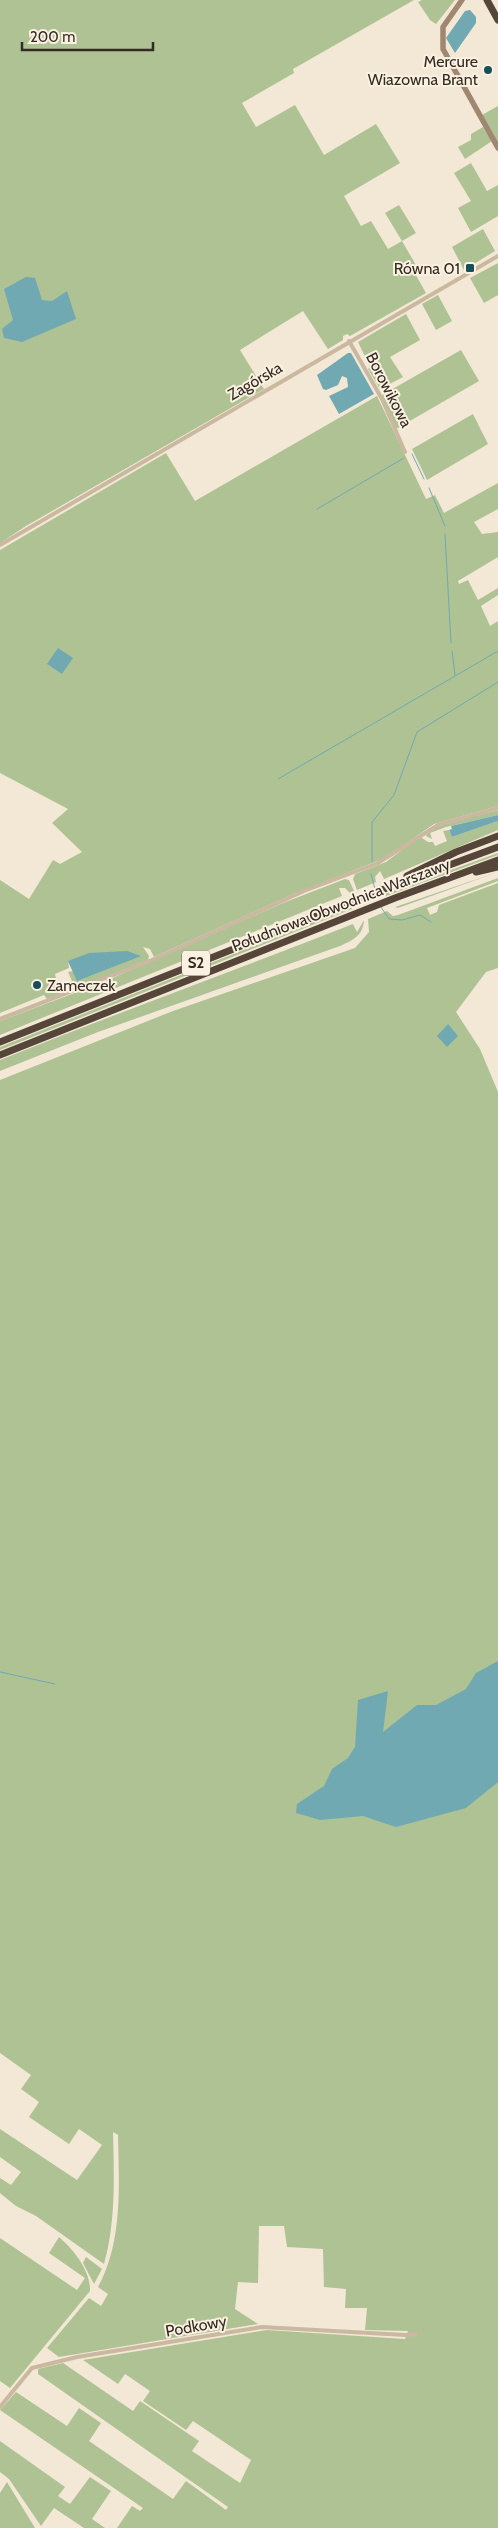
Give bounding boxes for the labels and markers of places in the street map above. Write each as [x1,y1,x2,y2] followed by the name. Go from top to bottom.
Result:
[368,52,479,89] place label: Mercure Wiazowna Brant
[482,64,494,76] marker: Mercure Wiazowna Brant
[394,259,460,278] place label: Równa 01
[464,262,476,274] marker: Równa 01
[47,976,116,995] place label: Zameczek
[31,979,43,991] marker: Zameczek

